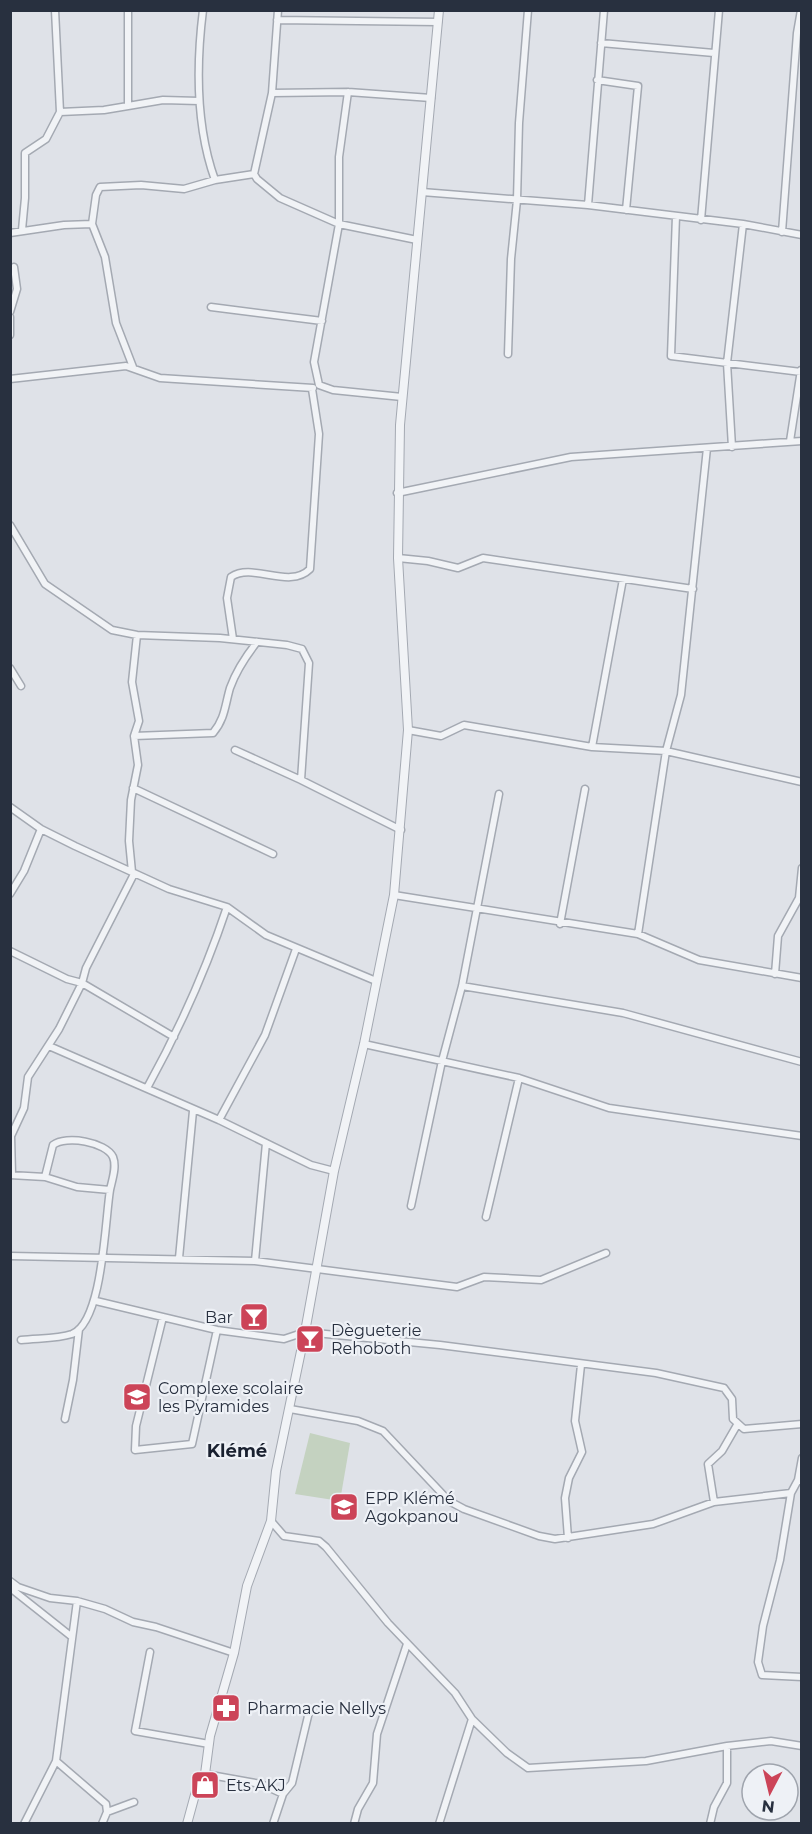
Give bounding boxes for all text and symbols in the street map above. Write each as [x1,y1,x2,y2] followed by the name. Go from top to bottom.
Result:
[238,1301,270,1333] bar icon: Bar
[205,1308,233,1327] place label: Bar
[331,1321,421,1358] place label: Dègueterie Rehoboth
[294,1323,326,1355] bar icon: Dègueterie Rehoboth
[158,1379,303,1416] place label: Complexe scolaire les Pyramides
[121,1381,153,1413] school or university icon: Complexe scolaire les Pyramides
[207,1440,267,1462] district label: Klémé
[365,1489,459,1526] place label: EPP Klémé Agokpanou
[328,1491,360,1523] school or university icon: EPP Klémé Agokpanou
[210,1692,242,1724] pharmacy icon: Pharmacie Nellys
[247,1699,386,1718] place label: Pharmacie Nellys
[740,1762,800,1822] north arrow
[189,1769,221,1801] shop icon: Ets AKJ
[226,1776,286,1795] place label: Ets AKJ
[761,1796,776,1817] text: N

